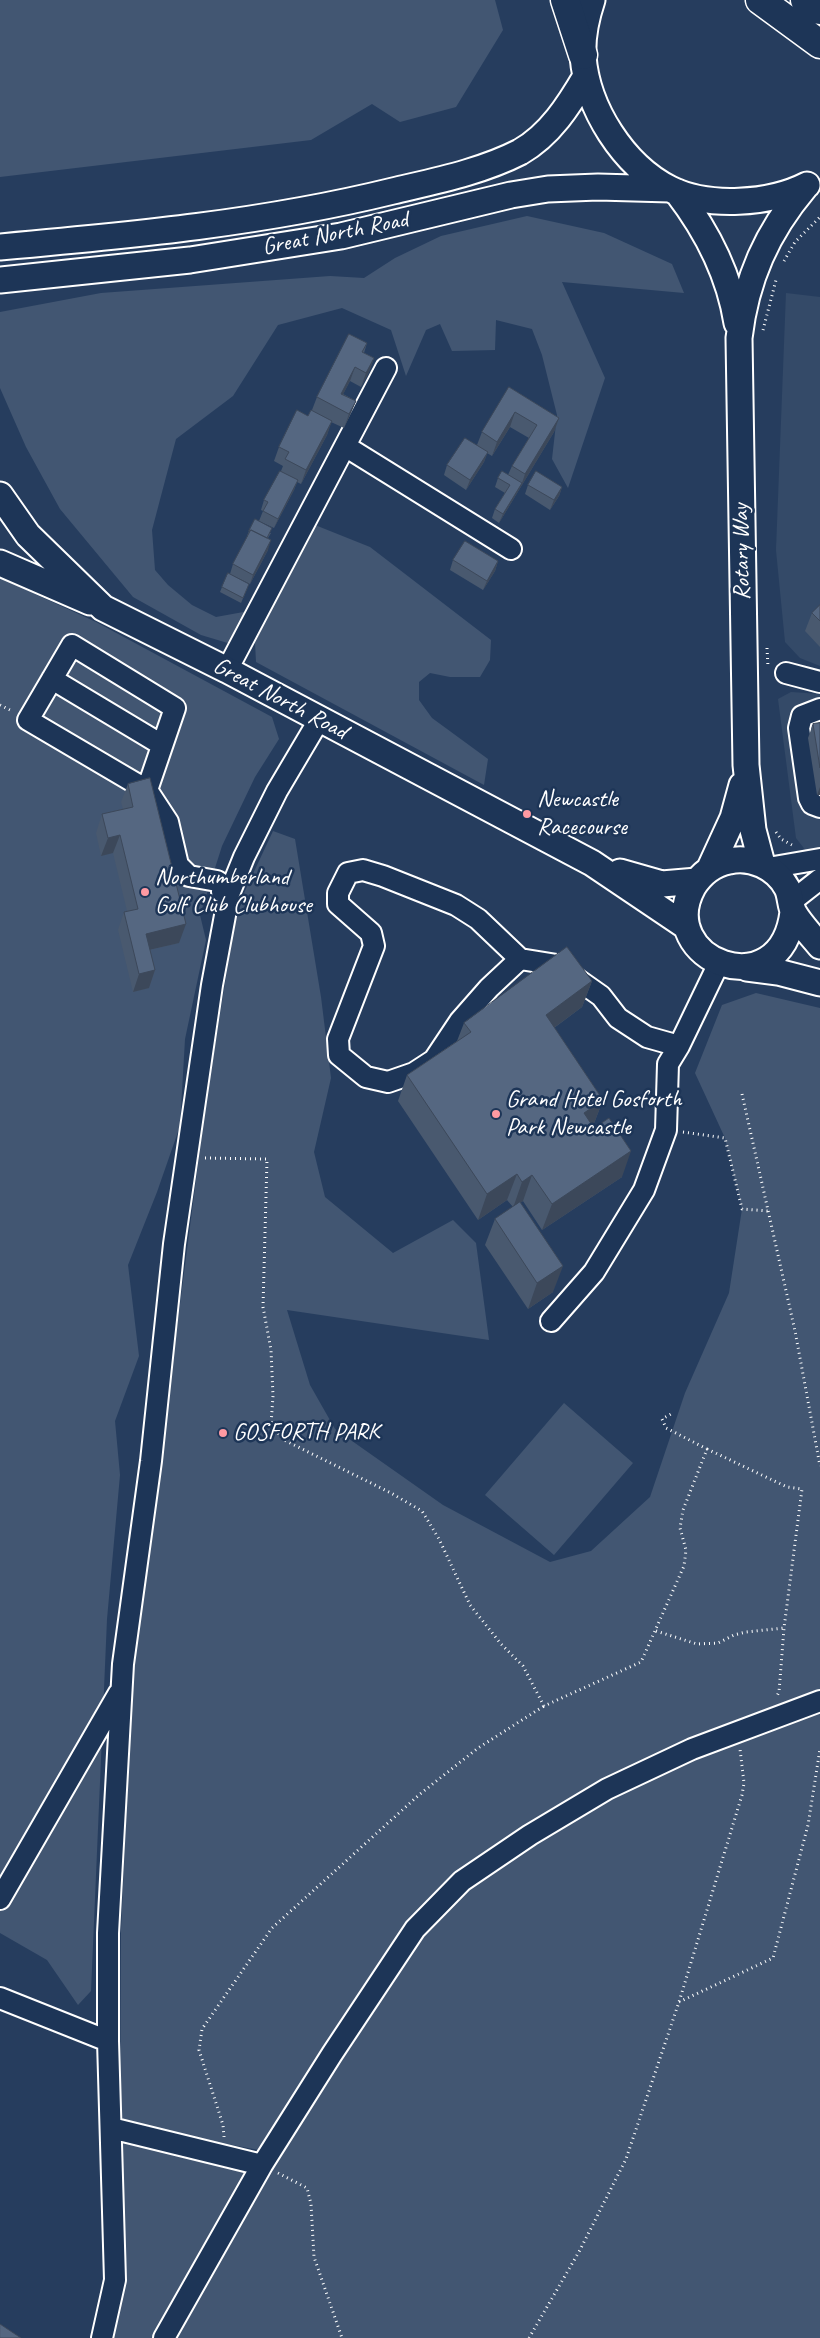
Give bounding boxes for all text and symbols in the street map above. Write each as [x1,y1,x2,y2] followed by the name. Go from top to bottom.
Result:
[260,206,410,262] street label: Great North Road
[727,503,757,601] street label: Rotary Way
[208,652,352,746] street label: Great North Road
[537,786,627,842] place label: Newcastle Racecourse
[521,808,533,820] marker: Newcastle Racecourse
[155,864,312,920] place label: Northumberland Golf Club Clubhouse
[139,886,151,898] marker: Northumberland Golf Club Clubhouse
[506,1086,682,1142] place label: Grand Hotel Gosforth Park Newcastle
[490,1108,502,1120] marker: Grand Hotel Gosforth Park Newcastle
[233,1419,379,1447] place label: GOSFORTH PARK
[217,1427,229,1439] marker: GOSFORTH PARK

